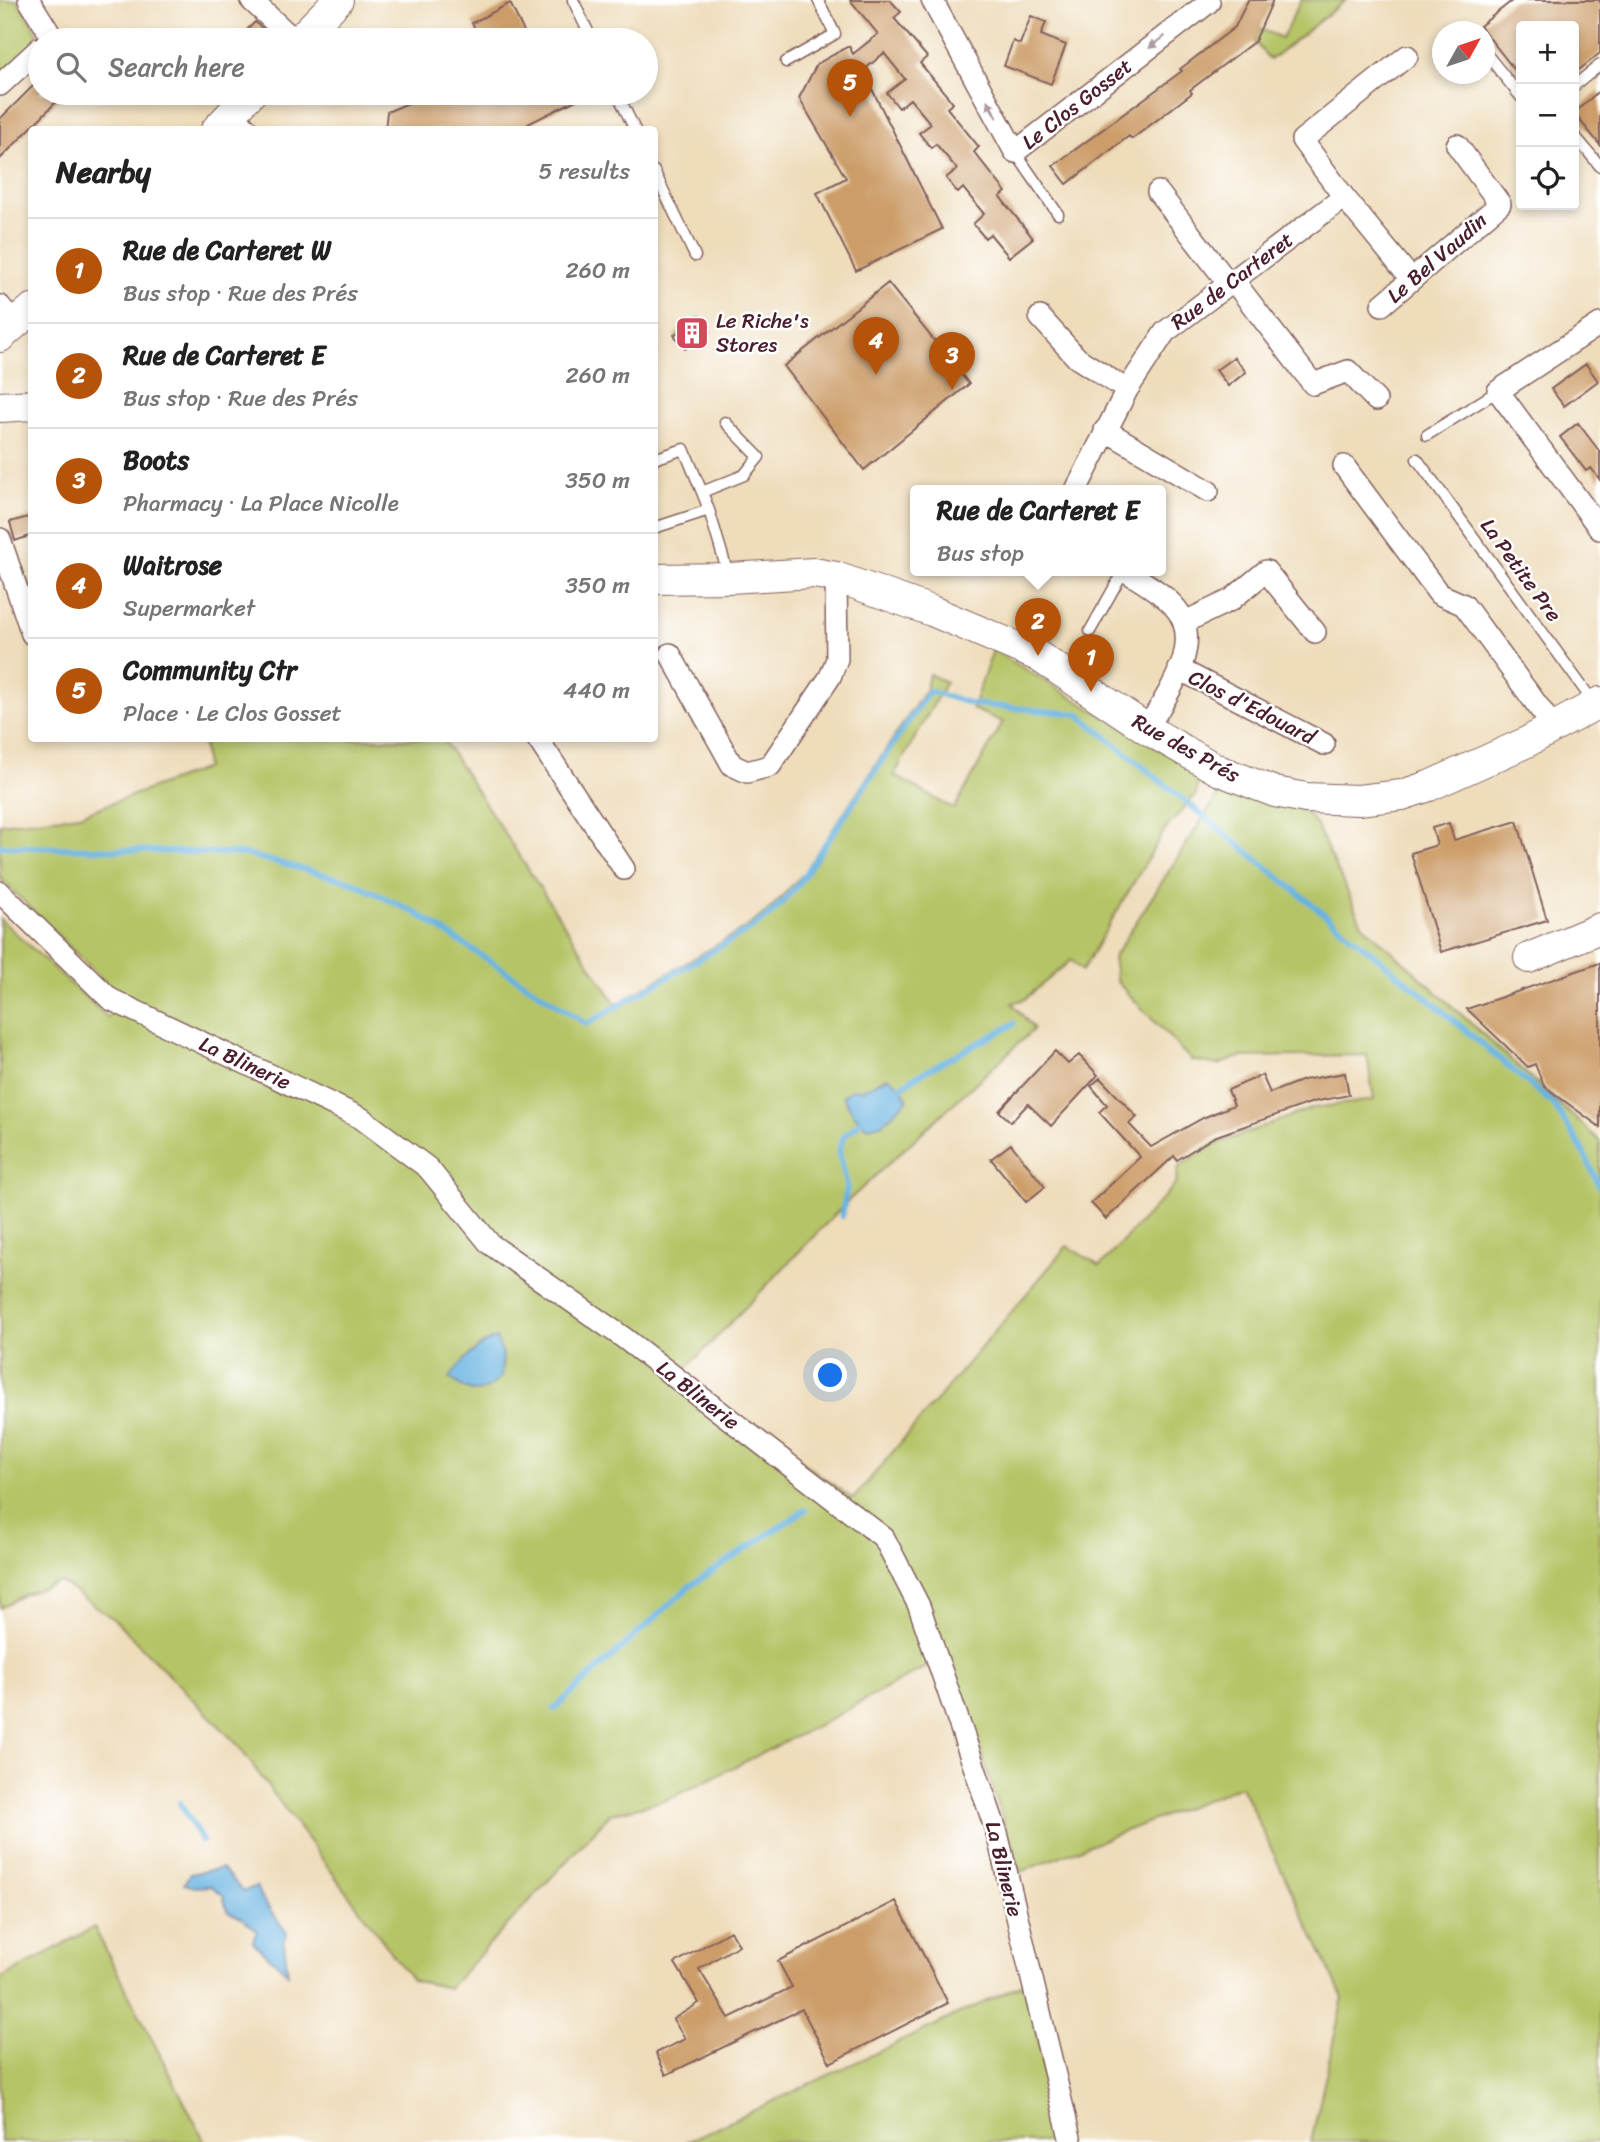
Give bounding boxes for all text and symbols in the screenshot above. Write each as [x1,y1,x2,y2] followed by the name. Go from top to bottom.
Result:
[1432,21,1495,84] north arrow
[1516,21,1579,210] map controls
[1516,21,1579,84] button: +
[28,28,658,105] search box
[1148,35,1166,50] one-way arrow
[108,44,245,90] text: Search here
[52,48,90,86] icon: search
[1013,48,1141,160] street label: Le Clos Gosset
[827,59,873,117] pin: 5
[1516,84,1579,147] button: −
[986,100,998,119] one-way arrow
[56,145,151,199] text: Nearby
[1516,147,1579,210] button: locate
[539,151,630,192] text: 5 results
[1378,203,1496,313] street label: Le Bel Vaudin
[1162,222,1302,340] street label: Rue de Carteret
[123,227,331,273] text: Rue de Carteret W
[74,250,84,291] text: 1
[565,250,630,291] text: 260 m
[123,273,358,314] text: Bus stop · Rue des Prés
[716,302,809,364] place label: Le Riche's Stores
[673,314,711,352] building icon: Le Riche's Stores
[853,317,899,375] pin: 4
[123,332,325,378] text: Rue de Carteret E
[929,332,975,390] pin: 3
[72,355,86,396] text: 2
[565,355,630,396] text: 260 m
[123,378,358,419] text: Bus stop · Rue des Prés
[123,437,189,483] text: Boots
[73,460,85,501] text: 3
[565,460,630,501] text: 350 m
[123,483,399,524] text: Pharmacy · La Place Nicolle
[910,485,1166,576] popup
[937,487,1139,533] text: Rue de Carteret E
[1470,510,1572,630] street label: La Petite Pre
[937,533,1024,574] text: Bus stop
[123,542,222,588] text: Waitrose
[72,565,86,606] text: 4
[565,565,630,606] text: 350 m
[123,588,255,629] text: Supermarket
[1015,598,1061,656] pin: 2
[1068,634,1114,692] pin: 1
[123,647,297,693] text: Community Ctr
[1182,659,1324,756] street label: Clos d'Edouard
[72,670,86,711] text: 5
[563,670,630,711] text: 440 m
[123,693,342,734] text: Place · Le Clos Gosset
[1125,703,1247,793] street label: Rue des Prés
[193,1025,297,1101] street label: La Blinerie
[648,1350,748,1440] street label: La Blinerie
[813,1358,847,1392] your location
[974,1817,1034,1921] street label: La Blinerie

